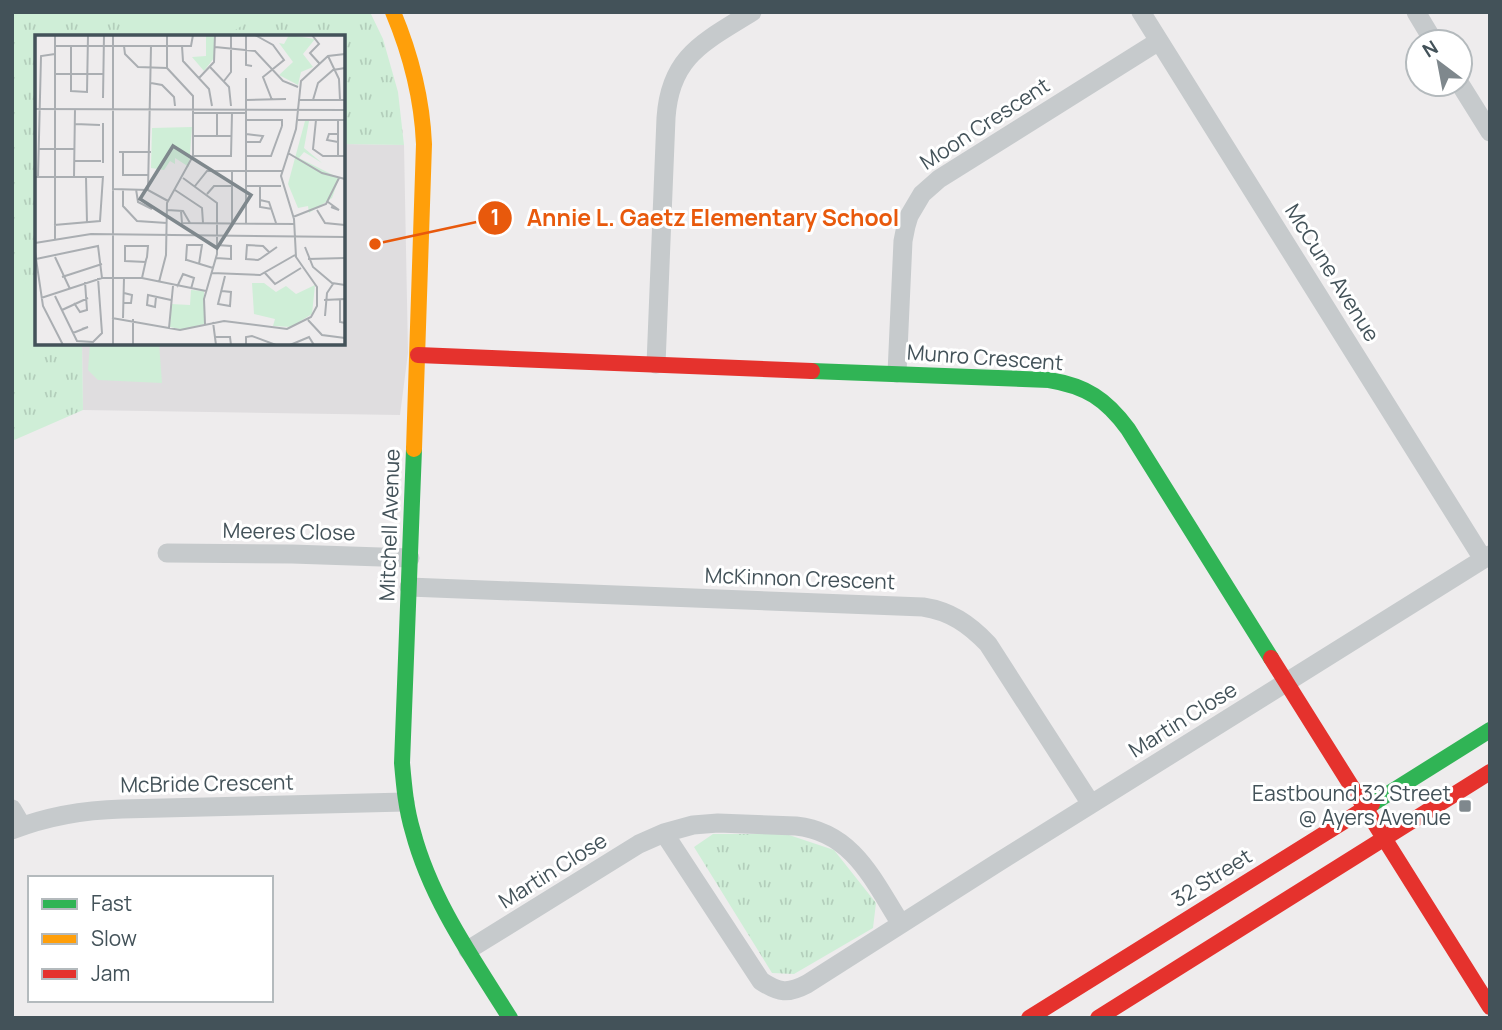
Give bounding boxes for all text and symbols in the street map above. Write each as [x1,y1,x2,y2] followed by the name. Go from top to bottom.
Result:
[1404,28,1474,98] north arrow
[1417,34,1443,63] text: N
[35,35,345,345] inset map
[914,71,1055,175] street label: Moon Crescent
[477,196,913,240] callout: Annie L. Gaetz Elementary School
[1279,198,1386,347] street label: McCune Avenue
[527,201,899,233] text: Annie L. Gaetz Elementary School
[490,203,500,231] text: 1
[906,338,1064,376] street label: Munro Crescent
[372,448,406,602] street label: Mitchell Avenue
[222,516,356,546] street label: Meeres Close
[704,561,896,595] street label: McKinnon Crescent
[1123,675,1242,763] street label: Martin Close
[120,767,294,799] street label: McBride Crescent
[1252,779,1451,831] place label: Eastbound 32 Street @ Ayers Avenue
[1457,798,1473,814] marker: Eastbound 32 Street @ Ayers Avenue
[493,826,612,914] street label: Martin Close
[1166,842,1257,913] street label: 32 Street
[28,876,273,1002] legend
[91,889,132,917] text: Fast
[91,924,137,952] text: Slow
[91,959,130,987] text: Jam

